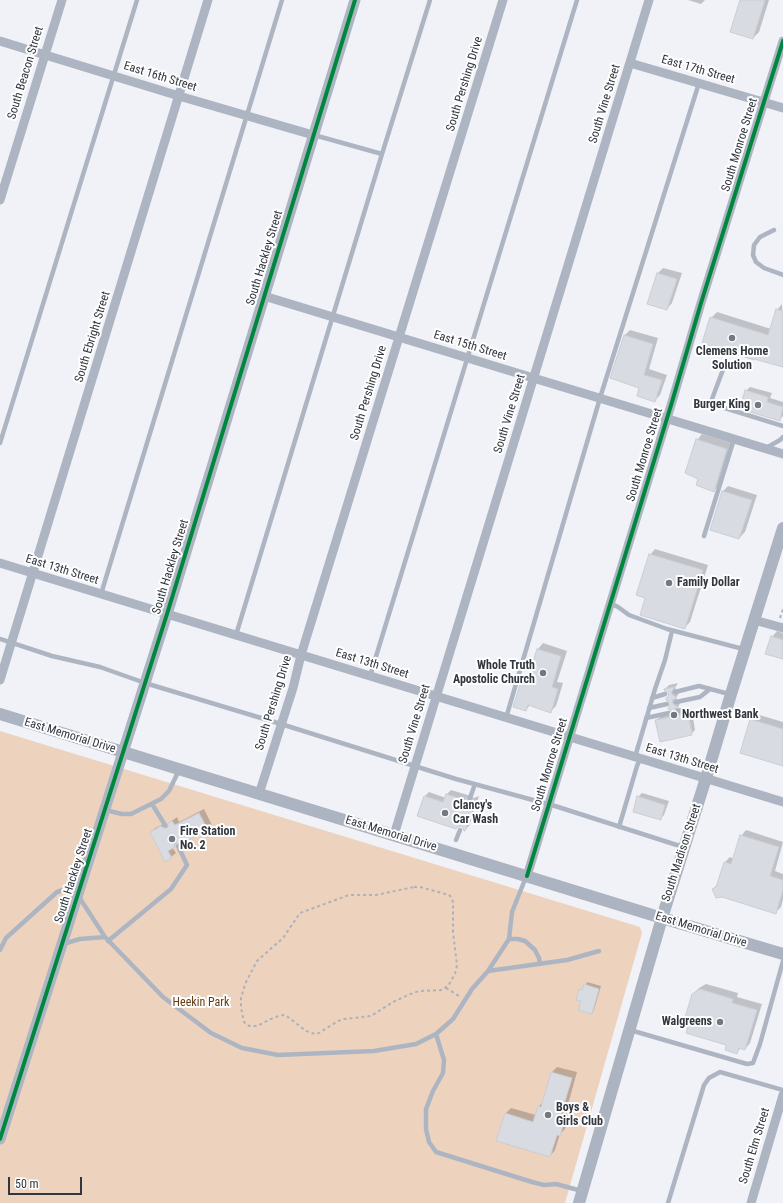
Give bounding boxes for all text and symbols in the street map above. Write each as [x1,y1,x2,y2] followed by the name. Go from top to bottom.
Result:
[5,25,47,121] street label: South Beacon Street
[444,35,486,133] street label: South Pershing Drive
[660,53,736,87] street label: East 17th Street
[122,59,198,95] street label: East 16th Street
[586,63,624,145] street label: South Vine Street
[719,96,761,194] street label: South Monroe Street
[244,209,286,307] street label: South Hackley Street
[72,290,114,384] street label: South Ebright Street
[432,328,508,364] street label: East 15th Street
[727,333,737,343] marker: Clemens Home Solution
[348,344,390,442] street label: South Pershing Drive
[696,345,768,373] place label: Clemens Home Solution
[491,373,529,455] street label: South Vine Street
[693,398,750,412] place label: Burger King
[753,400,763,410] marker: Burger King
[624,406,666,504] street label: South Monroe Street
[150,518,192,616] street label: South Hackley Street
[24,552,100,588] street label: East 13th Street
[677,576,740,590] place label: Family Dollar
[664,578,674,588] marker: Family Dollar
[334,646,410,682] street label: East 13th Street
[253,654,295,752] street label: South Pershing Drive
[453,659,535,687] place label: Whole Truth Apostolic Church
[538,668,548,678] marker: Whole Truth Apostolic Church
[396,683,434,765] street label: South Vine Street
[682,708,758,722] place label: Northwest Bank
[669,710,679,720] marker: Northwest Bank
[23,715,117,757] street label: East Memorial Drive
[529,716,571,814] street label: South Monroe Street
[644,741,720,777] street label: East 13th Street
[453,799,498,827] place label: Clancy's Car Wash
[659,802,705,904] street label: South Madison Street
[440,808,450,818] marker: Clancy's Car Wash
[344,813,438,855] street label: East Memorial Drive
[180,825,235,853] place label: Fire Station No. 2
[52,827,96,925] street label: South Hackley Street
[167,834,177,844] marker: Fire Station No. 2
[654,909,748,951] street label: East Memorial Drive
[173,996,229,1010] park label: Heekin Park
[662,1015,712,1029] place label: Walgreens
[715,1017,725,1027] marker: Walgreens
[556,1101,603,1129] place label: Boys & Girls Club
[737,1106,773,1186] street label: South Elm Street
[543,1110,553,1120] marker: Boys & Girls Club
[10,1169,84,1195] scale bar
[15,1177,39,1191] text: 50 m

